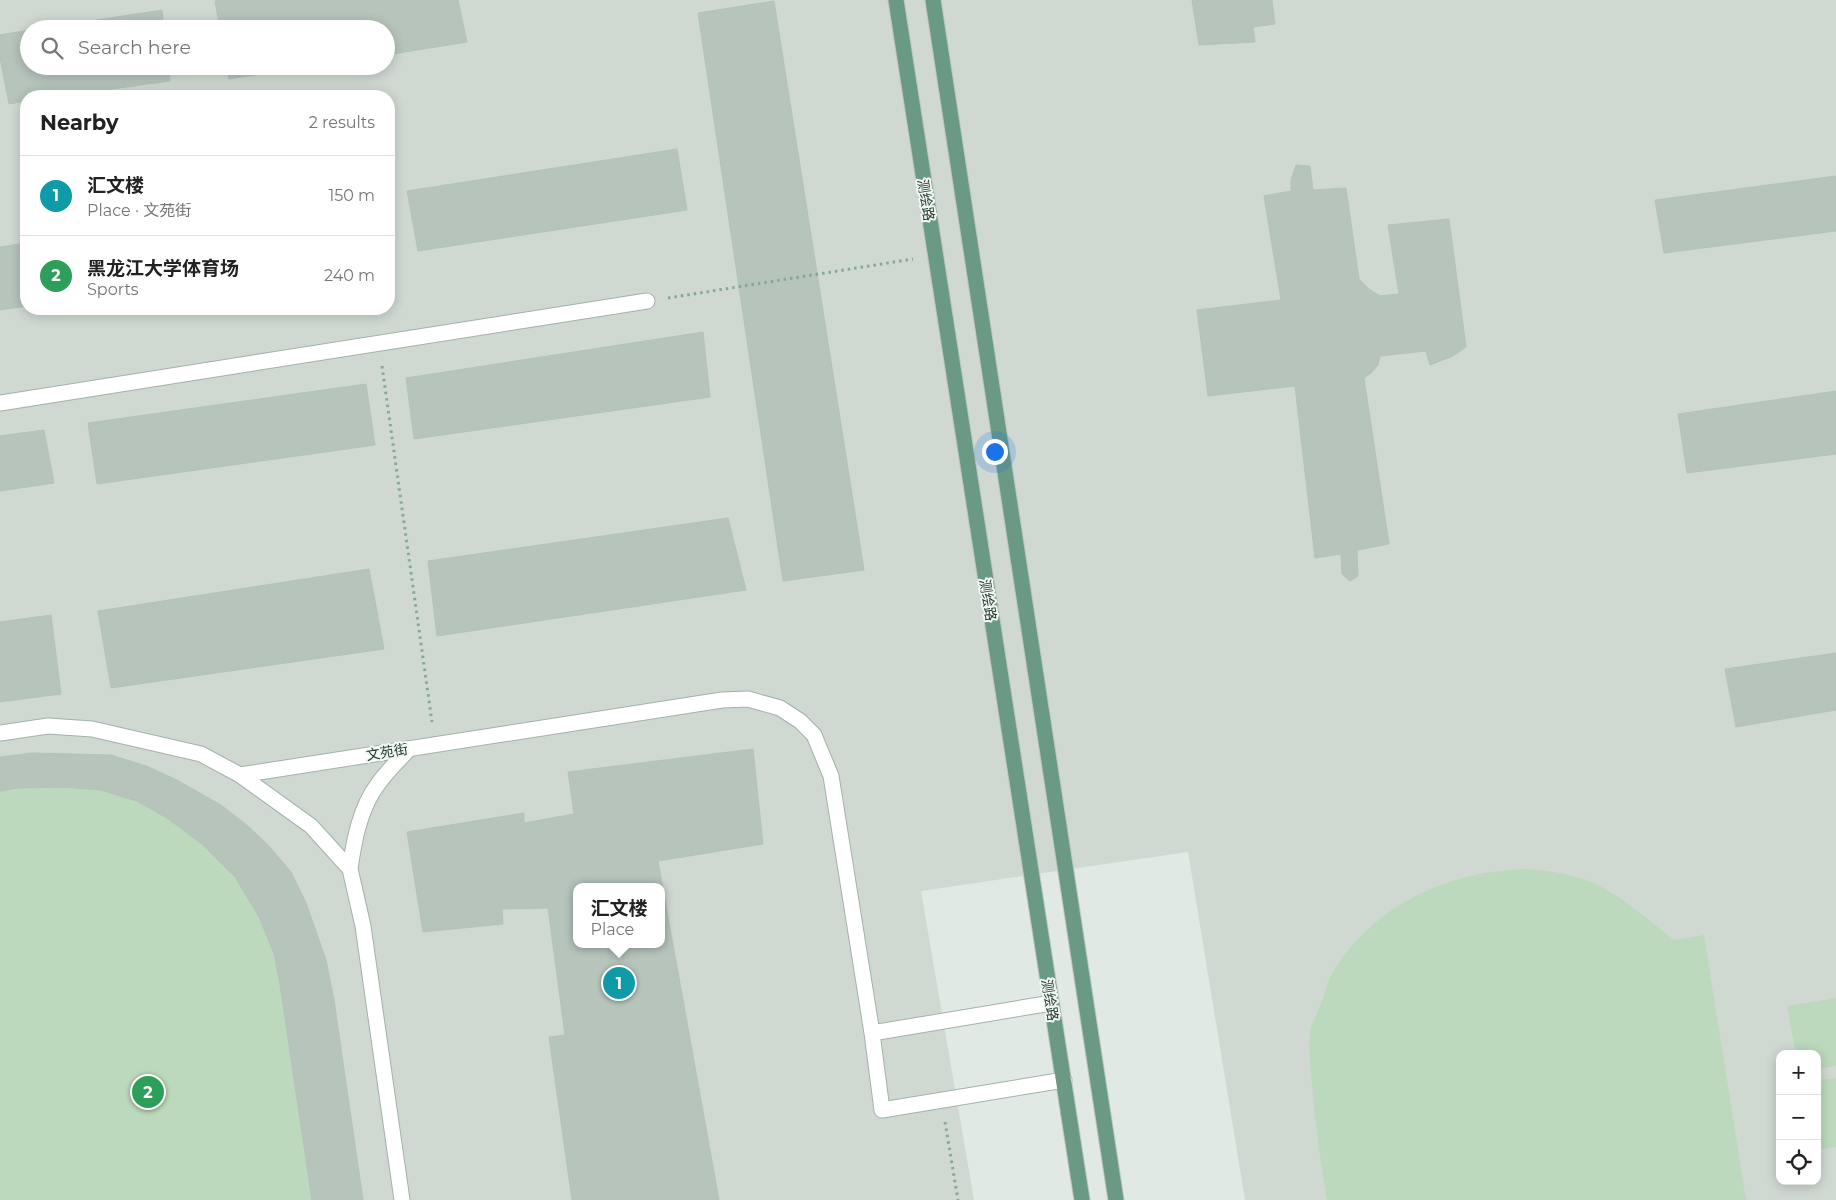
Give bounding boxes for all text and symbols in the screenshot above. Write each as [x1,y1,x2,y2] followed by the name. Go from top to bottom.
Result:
[20,20,395,75] search box
[38,34,66,62] icon: search
[78,36,191,59] text: Search here
[40,110,119,135] text: Nearby
[309,113,375,132] text: 2 results
[87,174,144,197] text: 汇文楼
[914,178,938,222] street label: 测绘路
[53,186,59,205] text: 1
[328,186,375,205] text: 150 m
[87,201,191,220] text: Place · 文苑街
[87,257,239,280] text: 黑龙江大学体育场
[51,266,61,285] text: 2
[324,266,375,285] text: 240 m
[87,280,139,299] text: Sports
[982,439,1008,465] your location
[976,578,1000,622] street label: 测绘路
[365,740,409,764] street label: 文苑街
[573,883,665,948] popup
[590,897,648,920] text: 汇文楼
[590,920,634,939] text: Place
[603,964,635,1002] pin: 1
[1038,978,1062,1022] street label: 测绘路
[1776,1050,1821,1185] map controls
[1776,1050,1821,1095] button: +
[132,1073,164,1111] pin: 2
[1776,1095,1821,1140] button: −
[1776,1140,1821,1185] button: locate

